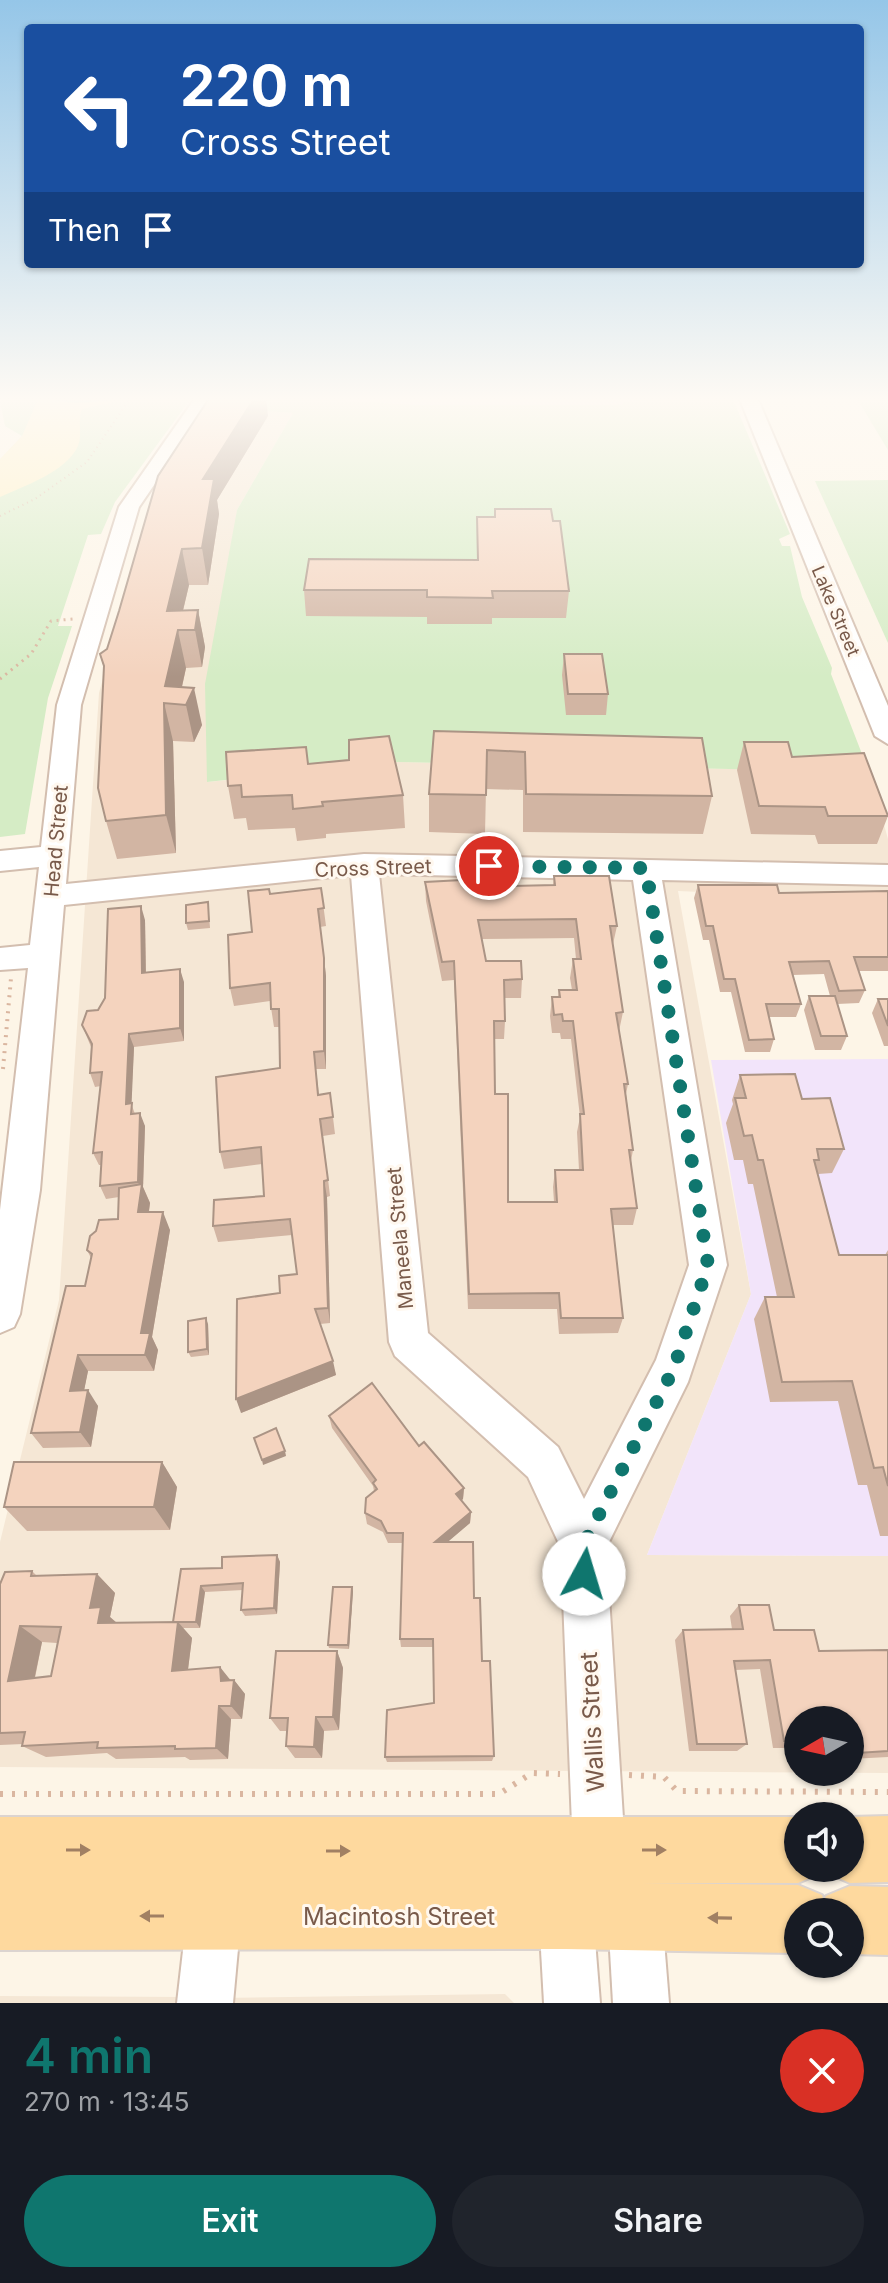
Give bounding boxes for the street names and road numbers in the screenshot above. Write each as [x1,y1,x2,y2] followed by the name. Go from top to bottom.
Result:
[808,563,864,659] street label: Lake Street
[39,784,73,898] street label: Head Street
[314,854,432,882] street label: Cross Street
[382,1165,418,1310] street label: Maneela Street
[574,1651,610,1793] street label: Wallis Street
[303,1902,495,1931] street label: Macintosh Street

